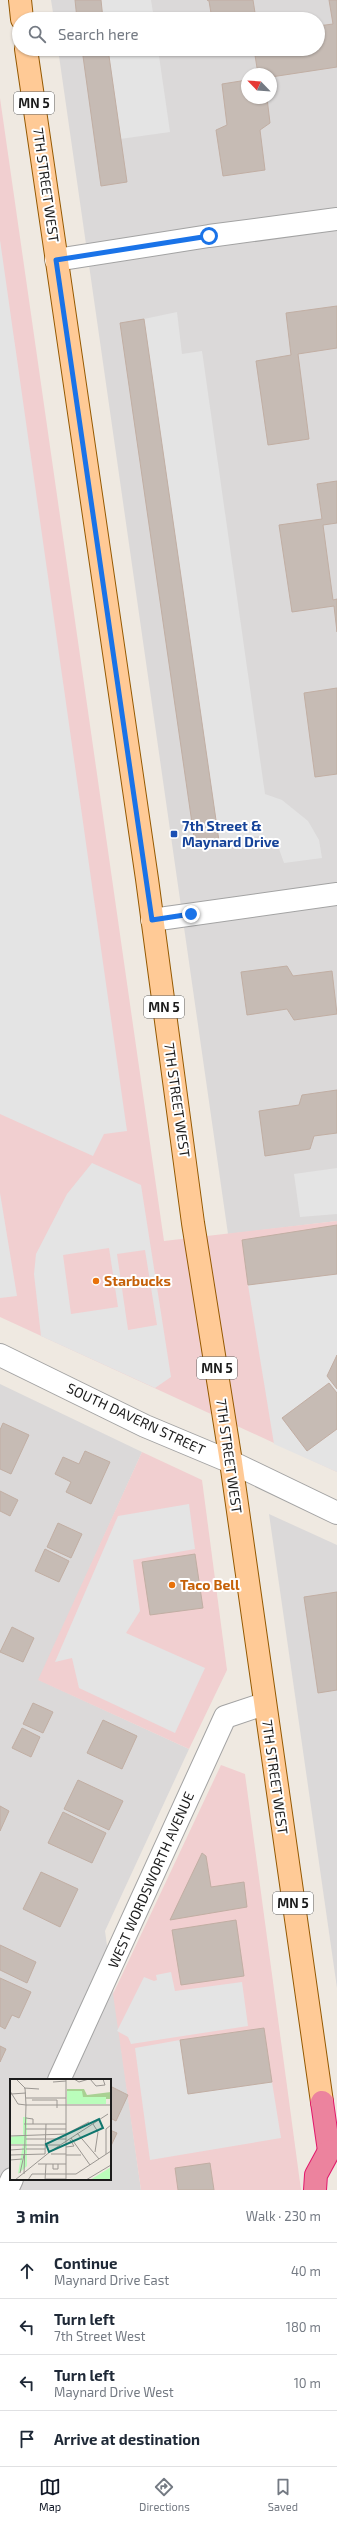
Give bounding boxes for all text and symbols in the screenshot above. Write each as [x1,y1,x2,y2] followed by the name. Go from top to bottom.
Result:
[12,12,325,56] search box
[26,23,48,45] icon: search
[58,25,139,43] text: Search here
[241,68,277,104] north arrow
[14,92,54,114] road number: MN 5
[30,126,63,244] street label: 7TH STREET WEST
[200,227,218,245] route start
[182,817,280,850] place label: 7th Street & Maynard Drive
[169,829,179,839] marker: 7th Street & Maynard Drive
[182,905,200,923] route end
[144,996,184,1018] road number: MN 5
[161,1041,194,1159] street label: 7TH STREET WEST
[104,1272,171,1289] place label: Starbucks
[91,1276,101,1286] marker: Starbucks
[197,1357,237,1379] road number: MN 5
[64,1379,208,1458] street label: SOUTH DAVERN STREET
[213,1397,246,1515] street label: 7TH STREET WEST
[180,1576,240,1593] place label: Taco Bell
[167,1580,177,1590] marker: Taco Bell
[259,1718,292,1836] street label: 7TH STREET WEST
[104,1789,197,1971] street label: WEST WORDSWORTH AVENUE
[273,1892,313,1914] road number: MN 5
[10,2079,111,2180] inset map
[16,2206,59,2226] text: 3 min
[246,2208,321,2224] text: Walk · 230 m
[54,2254,117,2272] text: Continue
[16,2260,38,2282] icon: ahead
[291,2263,321,2279] text: 40 m
[54,2272,169,2288] text: Maynard Drive East
[54,2310,115,2328] text: Turn left
[16,2316,38,2338] icon: left
[286,2319,321,2335] text: 180 m
[54,2328,146,2344] text: 7th Street West
[54,2366,115,2384] text: Turn left
[16,2372,38,2394] icon: left
[294,2375,321,2391] text: 10 m
[54,2384,174,2400] text: Maynard Drive West
[16,2428,38,2450] icon: arrive
[54,2430,200,2448] text: Arrive at destination
[39,2476,61,2513] tab: Map
[139,2476,190,2513] tab: Directions
[268,2476,298,2513] tab: Saved

